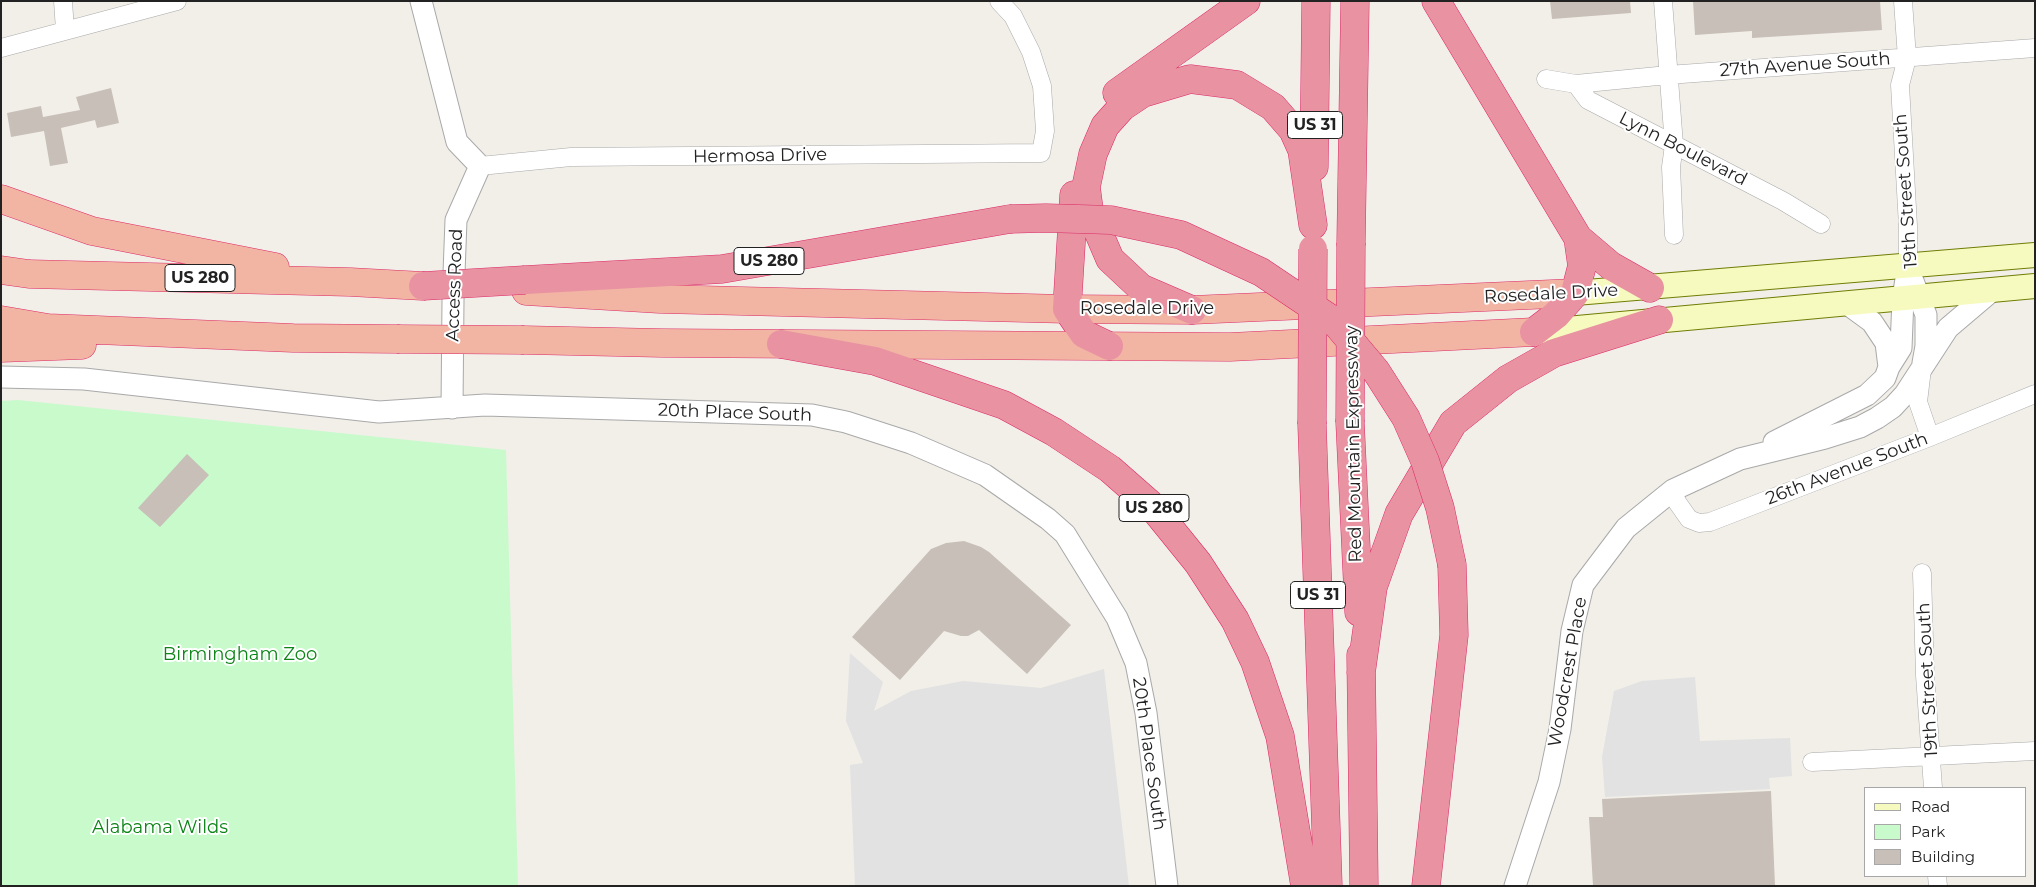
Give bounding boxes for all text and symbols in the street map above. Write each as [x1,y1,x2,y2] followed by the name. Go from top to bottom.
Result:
[1719,48,1891,82] street label: 27th Avenue South
[1615,107,1751,191] street label: Lynn Boulevard
[1288,112,1342,138] road number: US 31
[1890,113,1922,269] street label: 19th Street South
[693,144,827,168] street label: Hermosa Drive
[442,228,468,342] street label: Access Road
[734,248,804,274] road number: US 280
[165,264,235,292] road number: US 280
[1483,280,1619,308] street label: Rosedale Drive
[1080,298,1214,320] street label: Rosedale Drive
[1341,325,1367,563] street label: Red Mountain Expressway
[657,400,813,426] street label: 20th Place South
[1763,428,1931,510] street label: 26th Avenue South
[1119,494,1189,522] road number: US 280
[1290,582,1346,608] road number: US 31
[1544,595,1592,749] street label: Woodcrest Place
[1913,602,1943,758] street label: 19th Street South
[163,644,317,666] park label: Birmingham Zoo
[1128,676,1170,832] street label: 20th Place South
[1864,787,2026,877] legend
[1911,797,1950,816] text: Road
[92,817,228,839] park label: Alabama Wilds
[1911,822,1945,841] text: Park
[1911,847,1975,866] text: Building

